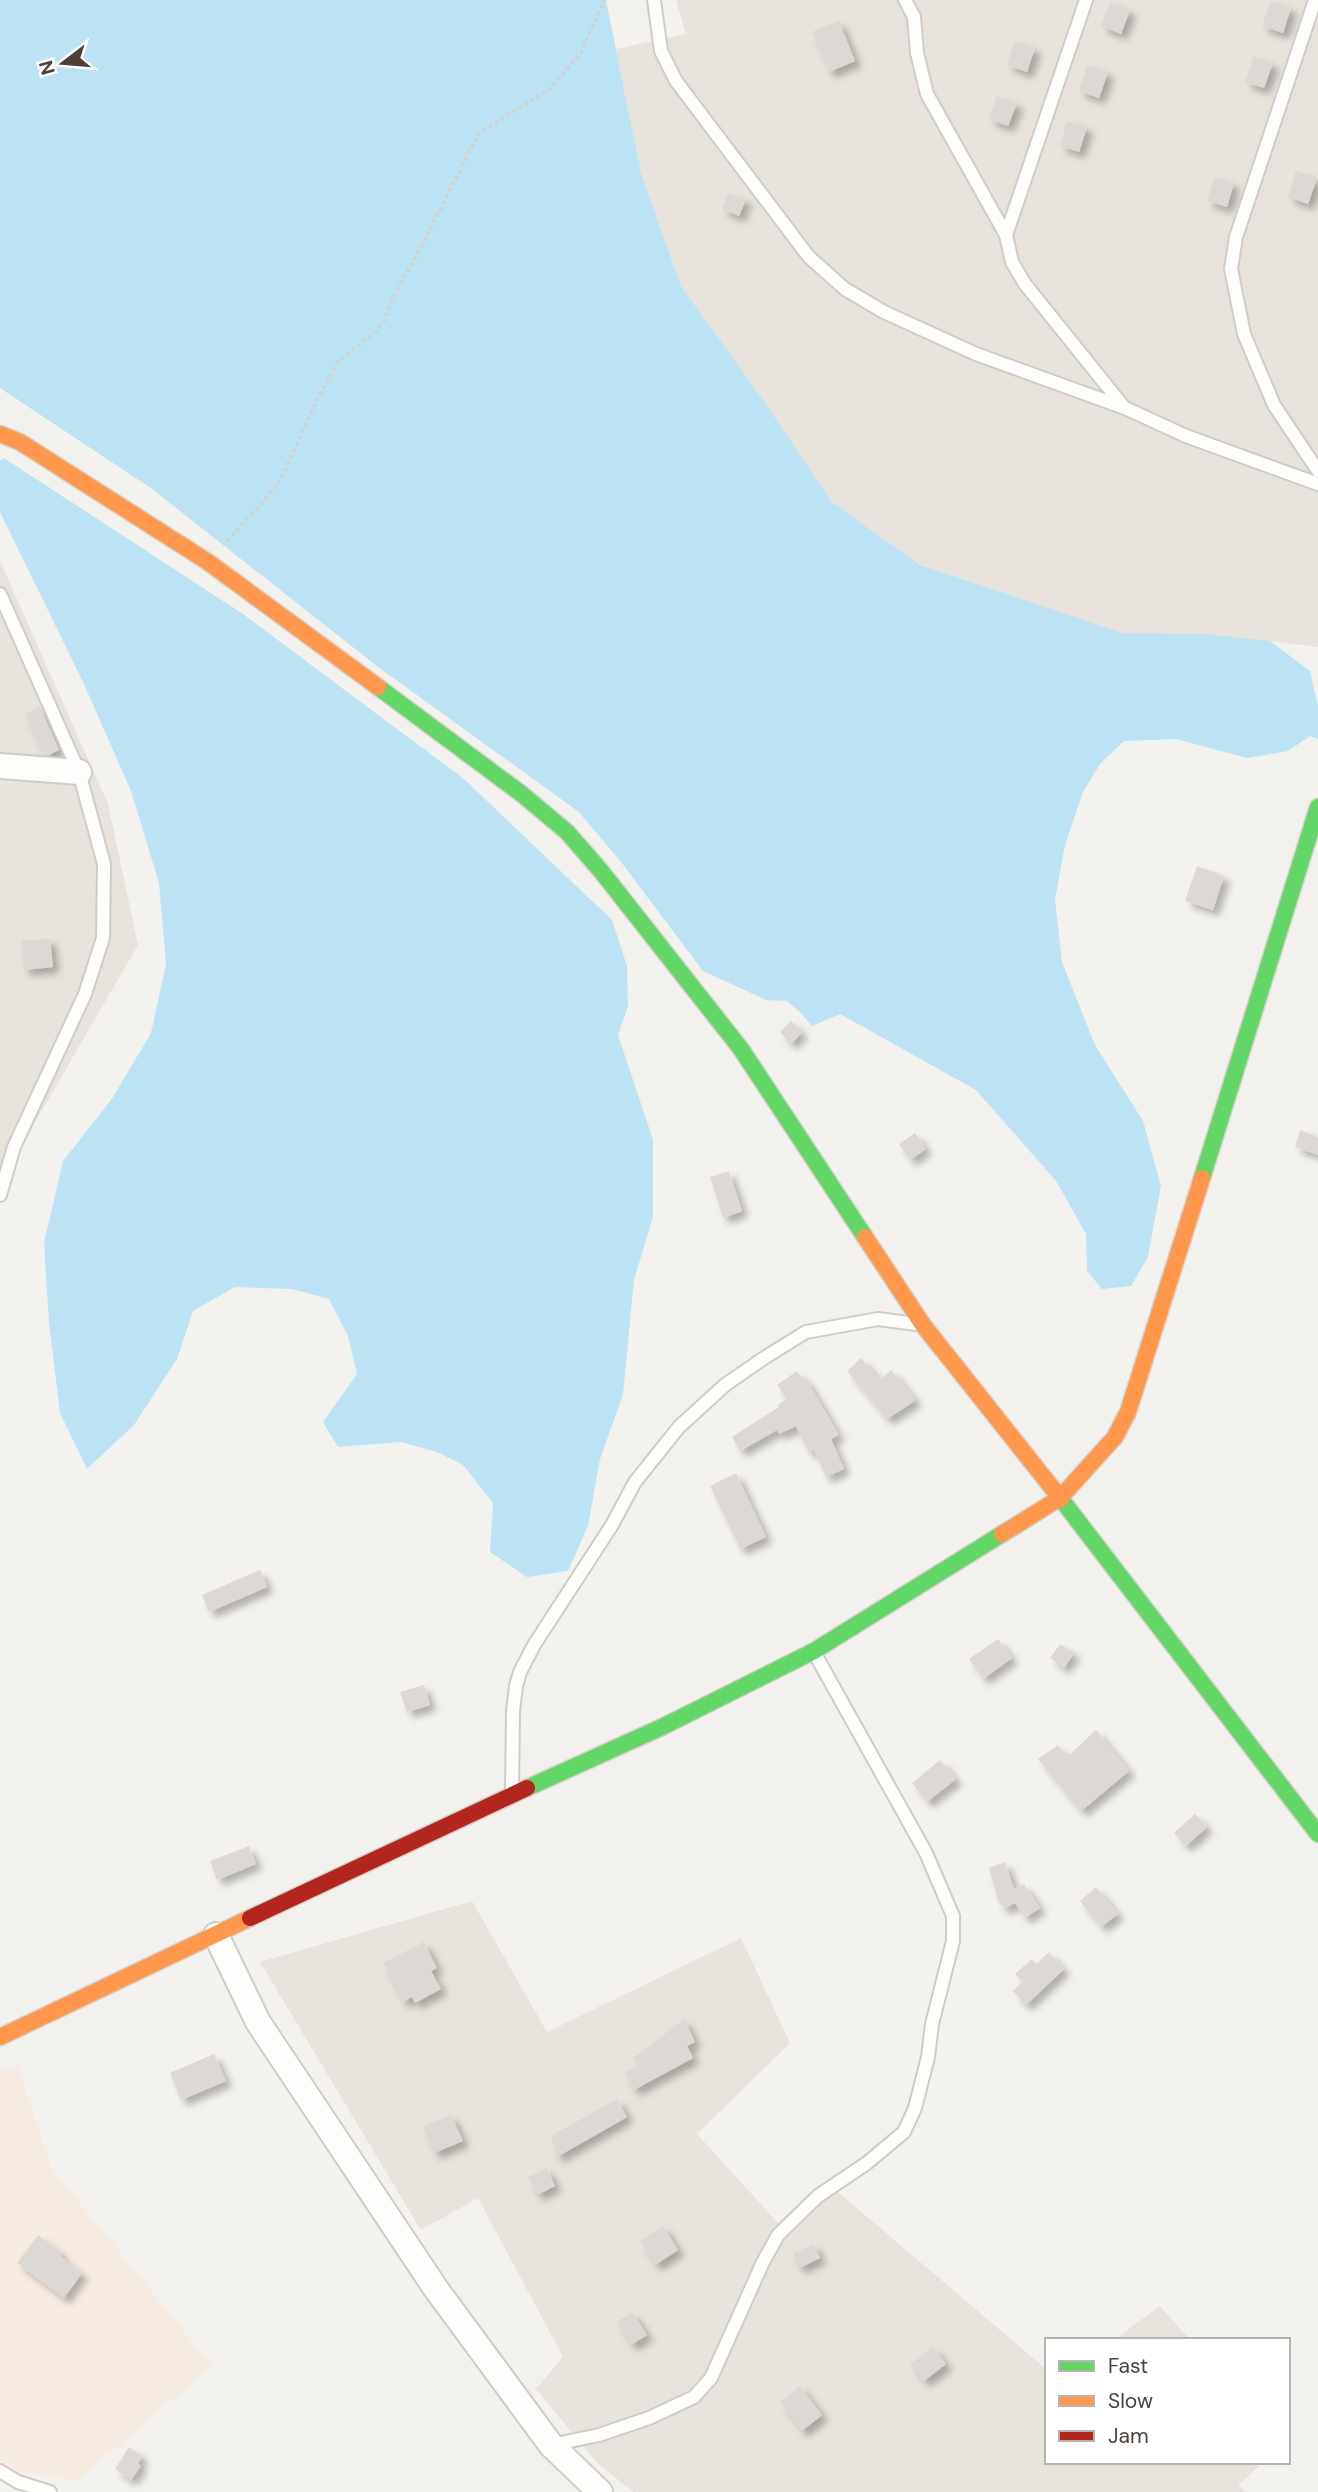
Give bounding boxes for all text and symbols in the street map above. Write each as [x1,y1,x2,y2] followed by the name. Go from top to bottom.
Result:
[28,28,98,98] north arrow
[33,57,61,78] text: N
[1045,2338,1290,2464] legend
[1108,2352,1148,2380] text: Fast
[1108,2387,1153,2415] text: Slow
[1108,2422,1149,2450] text: Jam

